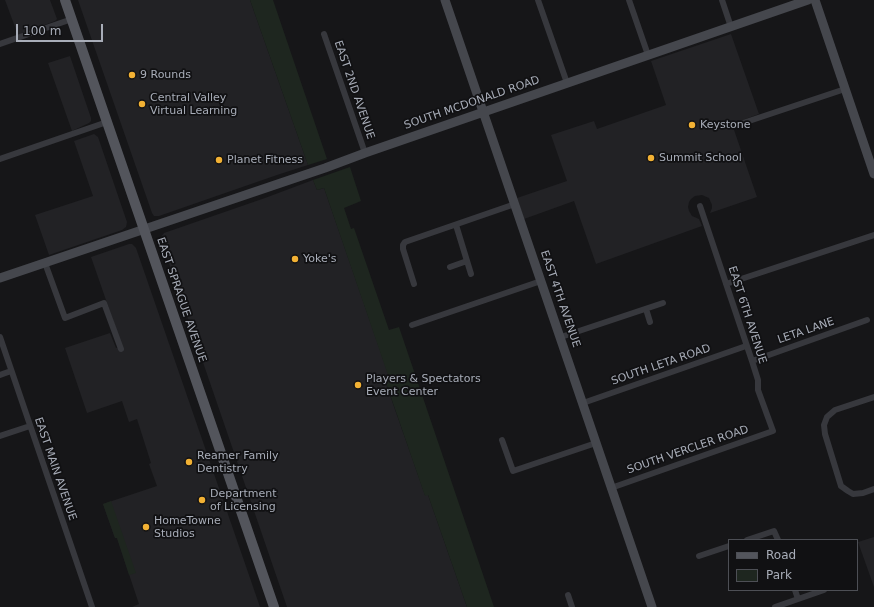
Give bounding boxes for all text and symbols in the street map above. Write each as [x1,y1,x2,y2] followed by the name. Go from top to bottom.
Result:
[18,16,105,42] scale bar
[23,24,61,38] text: 100 m
[331,39,377,141] street label: EAST 2ND AVENUE
[140,68,191,82] place label: 9 Rounds
[127,70,137,80] marker: 9 Rounds
[403,74,541,132] street label: SOUTH MCDONALD ROAD
[150,91,237,117] place label: Central Valley Virtual Learning
[137,99,147,109] marker: Central Valley Virtual Learning
[700,118,750,132] place label: Keystone
[687,120,697,130] marker: Keystone
[659,151,742,165] place label: Summit School
[227,153,303,167] place label: Planet Fitness
[646,153,656,163] marker: Summit School
[214,155,224,165] marker: Planet Fitness
[153,236,209,364] street label: EAST SPRAGUE AVENUE
[537,249,583,349] street label: EAST 4TH AVENUE
[303,252,336,266] place label: Yoke's
[290,254,300,264] marker: Yoke's
[725,265,769,365] street label: EAST 6TH AVENUE
[776,315,836,347] street label: LETA LANE
[610,342,712,388] street label: SOUTH LETA ROAD
[366,372,481,398] place label: Players & Spectators Event Center
[353,380,363,390] marker: Players & Spectators Event Center
[31,416,79,522] street label: EAST MAIN AVENUE
[625,423,751,477] street label: SOUTH VERCLER ROAD
[197,449,279,475] place label: Reamer Family Dentistry
[184,457,194,467] marker: Reamer Family Dentistry
[210,487,277,513] place label: Department of Licensing
[197,495,207,505] marker: Department of Licensing
[154,514,221,540] place label: HomeTowne Studios
[141,522,151,532] marker: HomeTowne Studios
[728,539,858,591] legend
[766,548,796,562] text: Road
[766,568,792,582] text: Park

